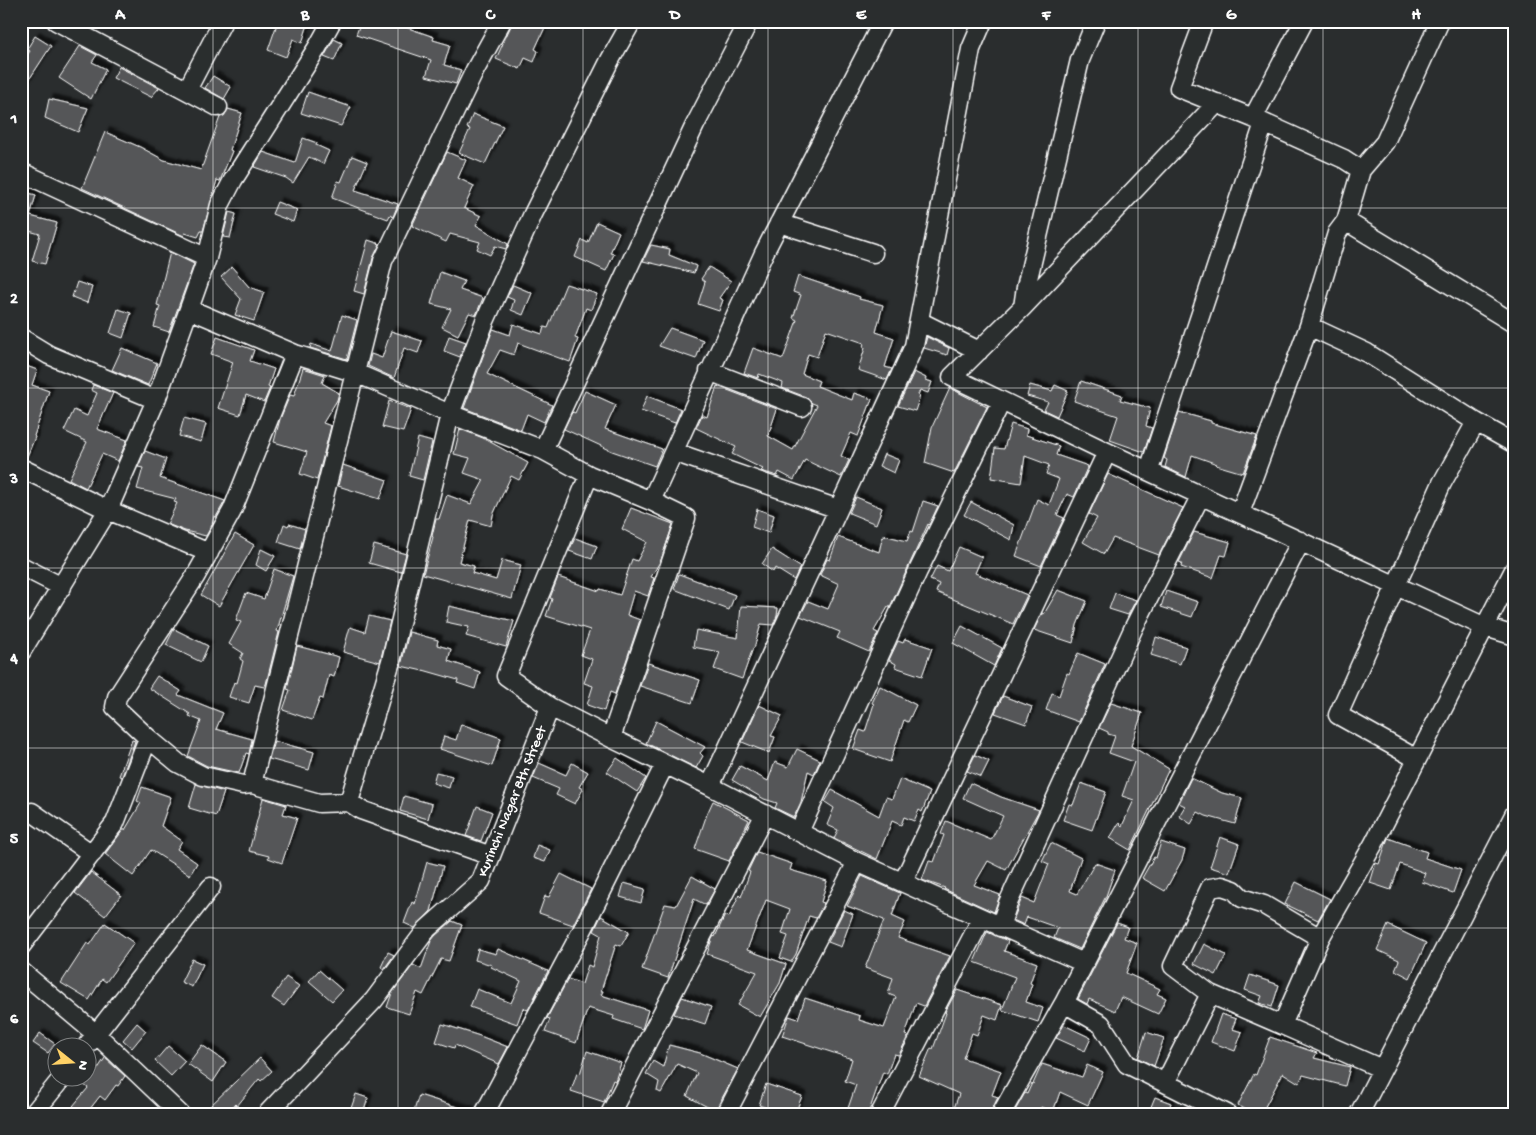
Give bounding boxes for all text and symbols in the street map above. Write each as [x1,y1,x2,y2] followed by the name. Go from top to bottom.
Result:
[114,7,126,26] text: A
[300,7,310,26] text: B
[485,7,496,26] text: C
[668,7,681,26] text: D
[856,7,867,26] text: E
[1041,7,1052,26] text: F
[1226,7,1237,26] text: G
[1411,7,1421,26] text: H
[10,111,17,130] text: 1
[10,291,18,310] text: 2
[9,471,18,490] text: 3
[9,651,18,670] text: 4
[474,722,552,880] street label: Kurinchi Nagar 8th Street
[10,831,19,850] text: 5
[10,1011,19,1030] text: 6
[48,1038,98,1088] north arrow
[73,1058,92,1072] text: N

